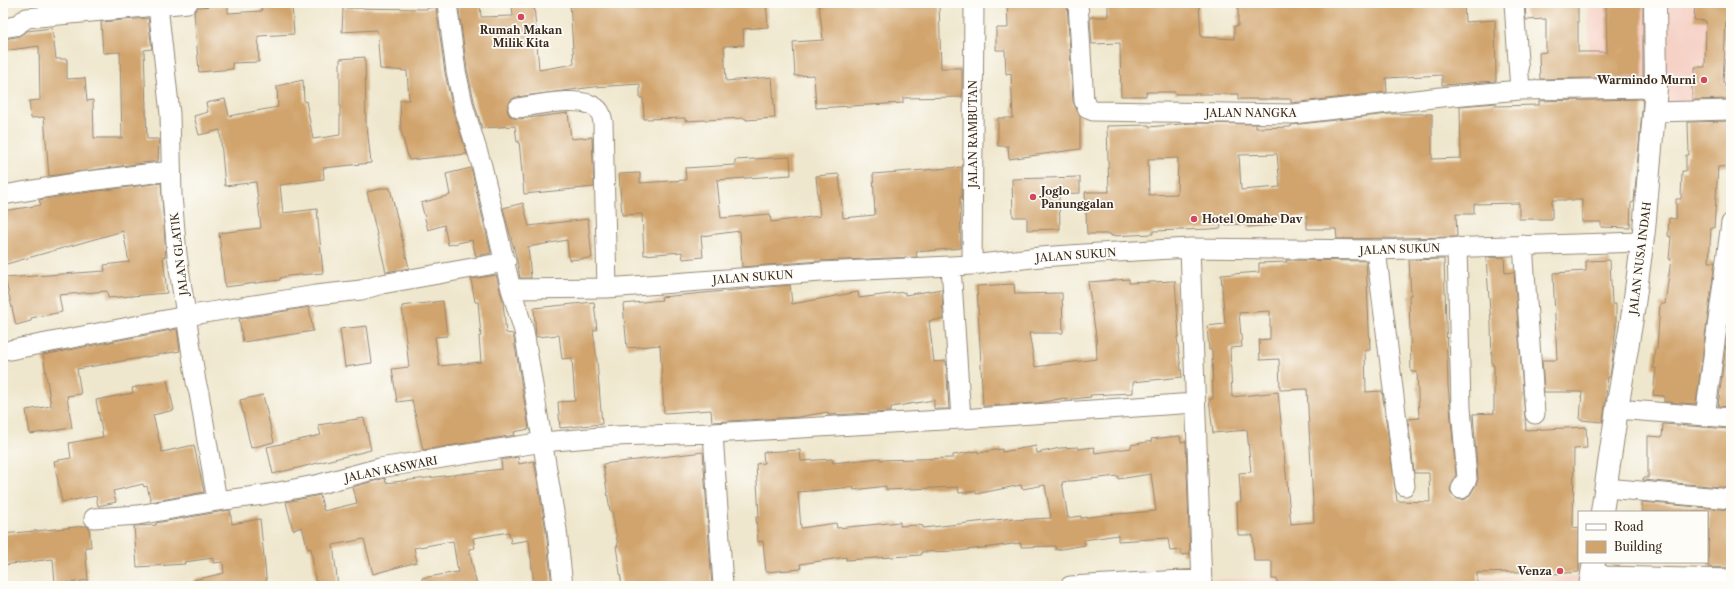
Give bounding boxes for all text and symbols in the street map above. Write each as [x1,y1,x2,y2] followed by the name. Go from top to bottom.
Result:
[516,12,526,22] marker: Rumah Makan Milik Kita
[480,23,563,50] place label: Rumah Makan Milik Kita
[1596,73,1696,87] place label: Warmindo Murni
[1699,75,1709,85] marker: Warmindo Murni
[966,80,980,190] street label: JALAN RAMBUTAN
[1203,106,1297,120] street label: JALAN NANGKA
[1039,184,1114,211] place label: Joglo Panunggalan
[1028,192,1038,202] marker: Joglo Panunggalan
[1626,201,1654,317] street label: JALAN NUSA INDAH
[167,211,191,298] street label: JALAN GLATIK
[1202,212,1303,226] place label: Hotel Omahe Dav
[1189,214,1199,224] marker: Hotel Omahe Dav
[1357,241,1441,257] street label: JALAN SUKUN
[1033,245,1117,265] street label: JALAN SUKUN
[710,267,794,287] street label: JALAN SUKUN
[341,453,439,485] street label: JALAN KASWARI
[1578,511,1708,563] legend
[1614,519,1644,534] text: Road
[1614,539,1662,554] text: Building
[1517,564,1553,578] place label: Venza
[1555,566,1565,576] marker: Venza

